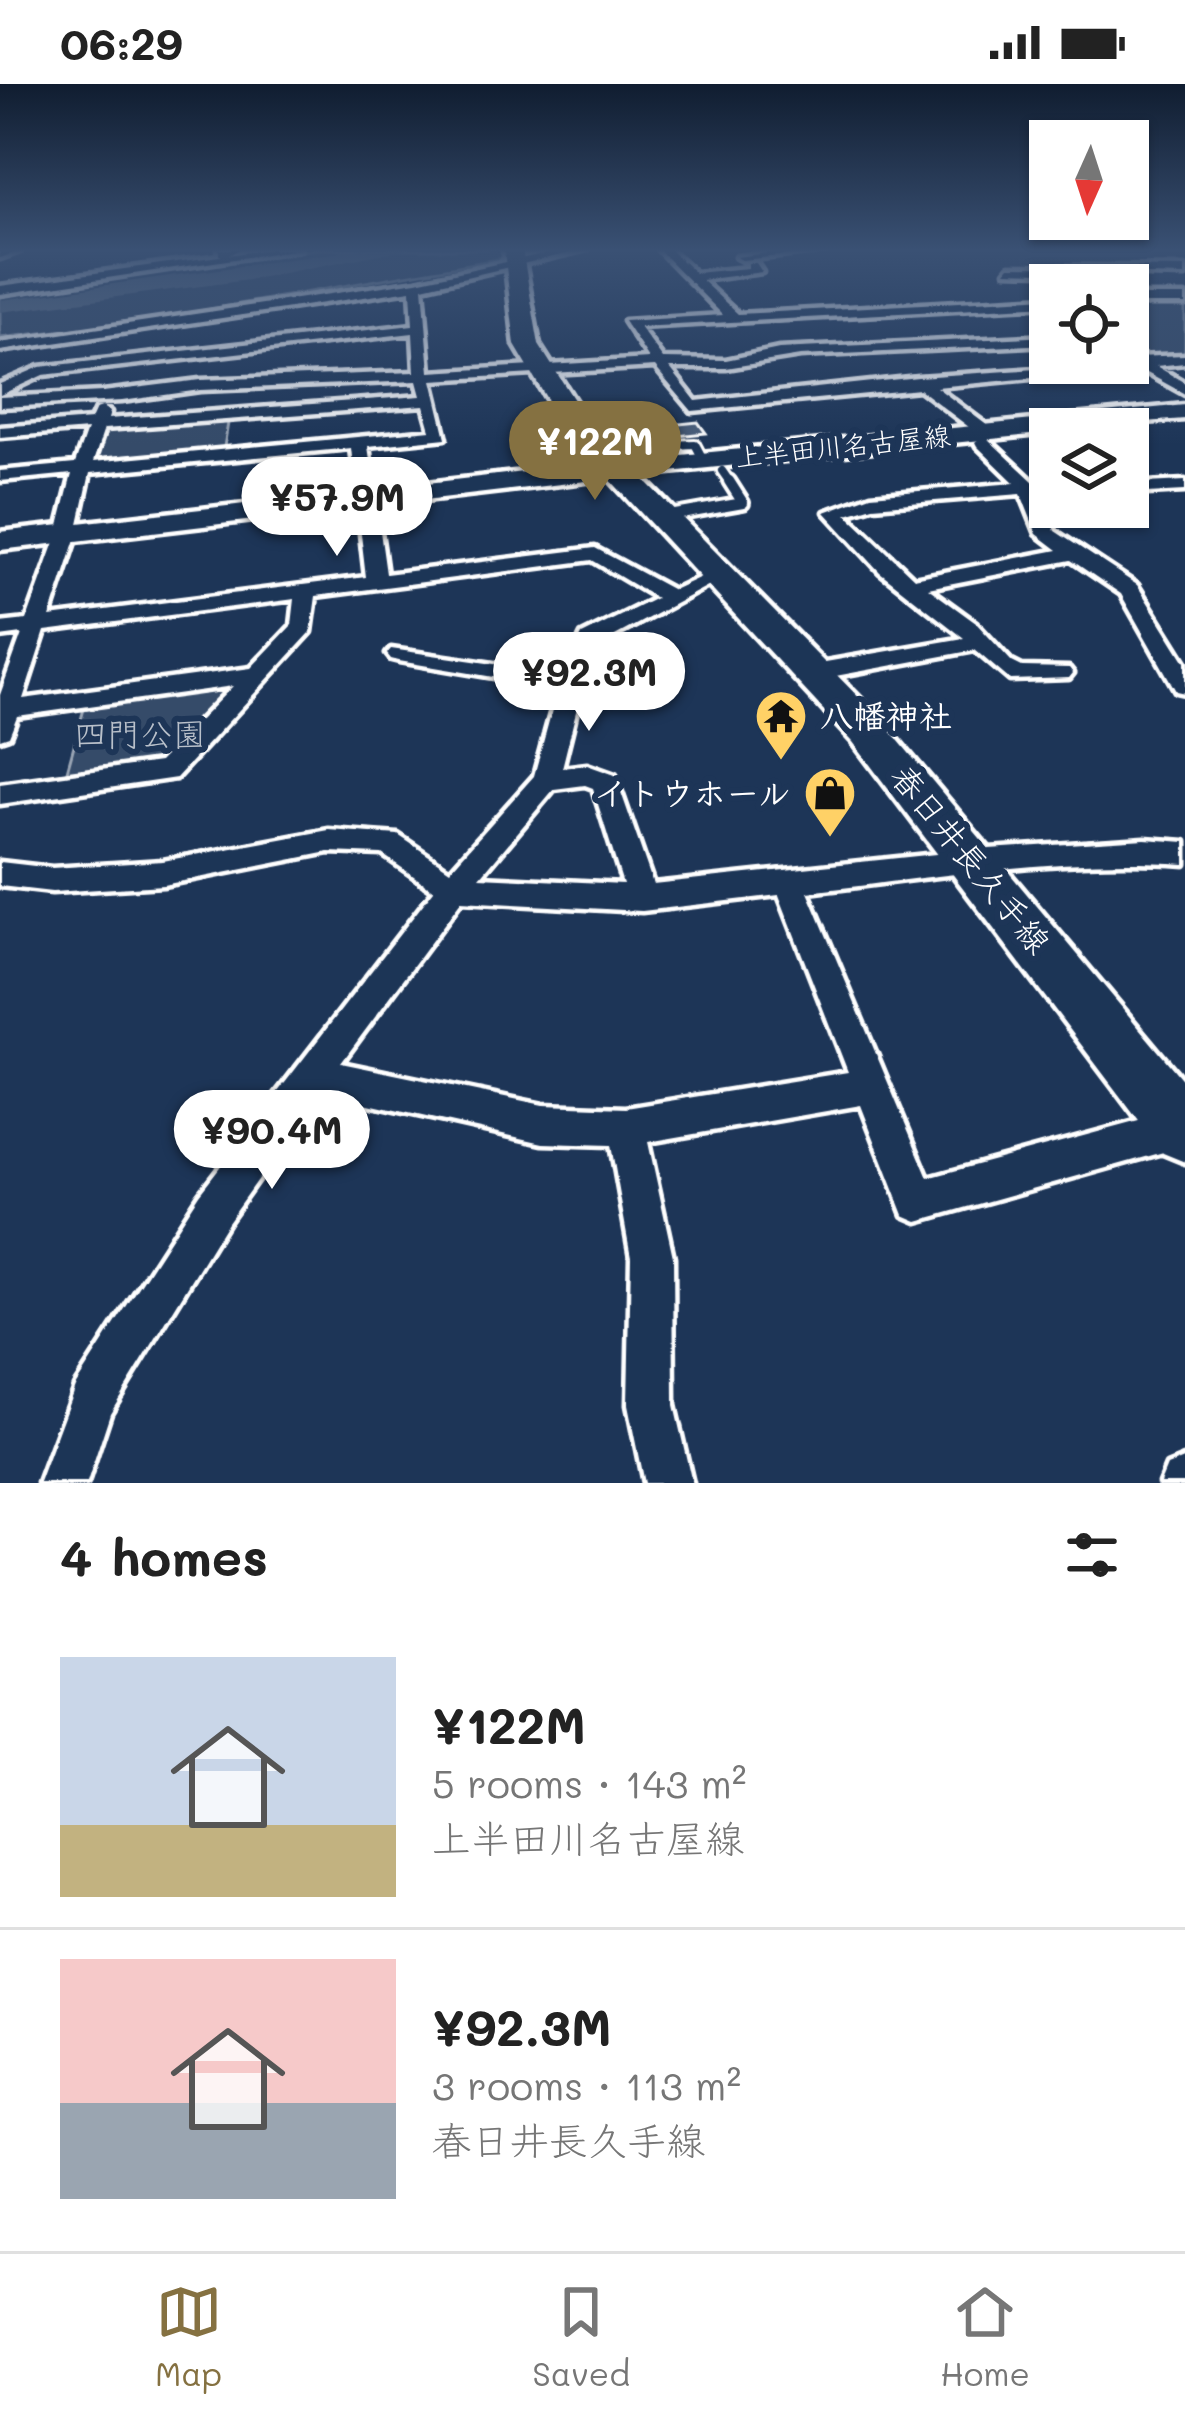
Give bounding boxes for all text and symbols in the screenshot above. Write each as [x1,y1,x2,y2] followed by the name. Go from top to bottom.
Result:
[60,13,183,71] text: 06:29
[1029,120,1149,240] north arrow
[1029,120,1149,528] map controls
[1029,264,1149,384] button: locate
[511,401,679,503] pin: ¥122M
[1029,408,1149,528] button: layers
[536,414,654,465] text: ¥122M
[734,417,952,474] street label: 上半田川名古屋線
[239,457,435,559] pin: ¥57.9M
[268,470,406,521] text: ¥57.9M
[491,632,687,734] pin: ¥92.3M
[520,645,658,696] text: ¥92.3M
[753,688,809,762] temple icon: 八幡神社
[820,693,952,736] place label: 八幡神社
[74,711,206,754] park label: 四門公園
[883,755,1062,961] street label: 春日井長久手線
[802,765,858,839] shop icon: イトウホール
[594,770,791,813] place label: イトウホール
[174,1090,370,1192] pin: ¥90.4M
[201,1103,343,1154] text: ¥90.4M
[60,1522,268,1589] text: 4 homes
[1059,1522,1125,1588] icon: filters
[432,1690,586,1757] text: ¥122M
[156,1705,300,1849] icon: home
[432,1757,747,1808] text: 5 rooms · 143 m²
[432,1812,744,1863] text: 上半田川名古屋線
[432,1992,612,2059] text: ¥92.3M
[156,2007,300,2151] icon: home
[432,2059,741,2110] text: 3 rooms · 113 m²
[432,2114,705,2165] text: 春日井長久手線
[155,2279,222,2394] tab: Map
[532,2279,630,2394] tab: Saved
[940,2279,1030,2394] tab: Home

